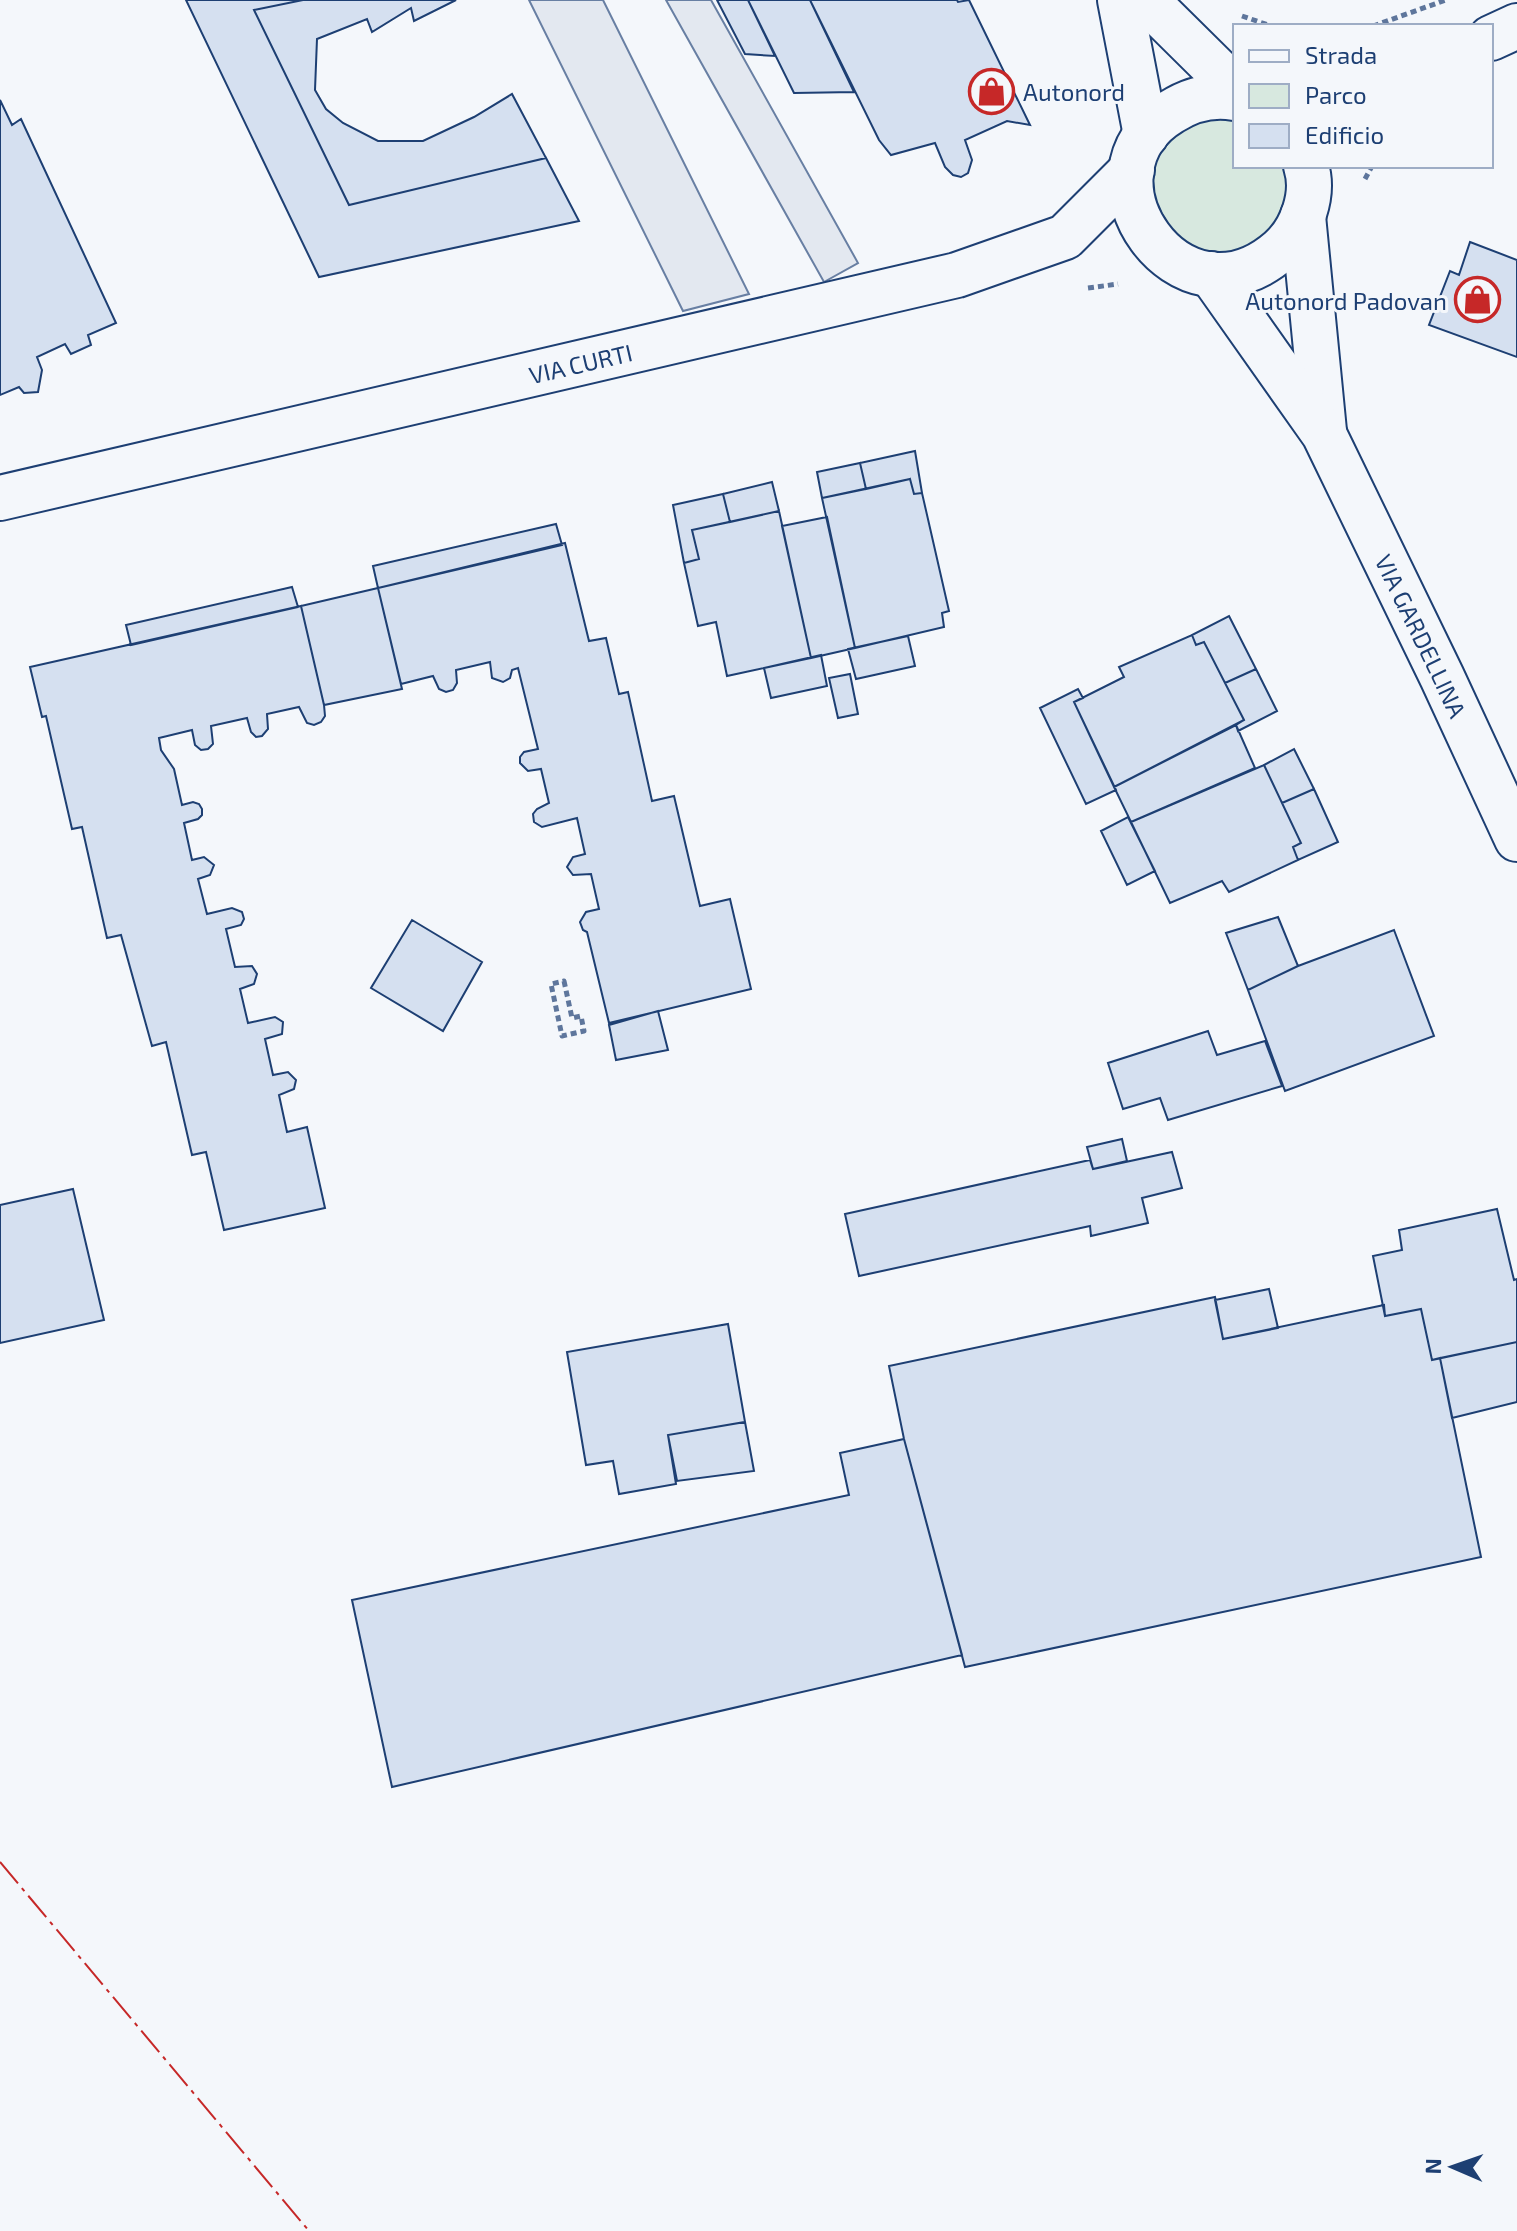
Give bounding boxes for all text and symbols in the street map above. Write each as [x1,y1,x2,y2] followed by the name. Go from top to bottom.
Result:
[1233,24,1493,168] legend
[1305,40,1377,69] text: Strada
[968,67,1016,115] shop icon: Autonord
[1023,77,1125,106] place label: Autonord
[1305,80,1367,109] text: Parco
[1305,120,1384,149] text: Edificio
[1454,276,1502,324] shop icon: Autonord Padovan
[1245,286,1447,315] place label: Autonord Padovan
[526,337,635,389] street label: VIA CURTI
[1370,549,1473,722] street label: VIA GARDELLINA
[1413,2127,1493,2207] north arrow
[1419,2158,1445,2175] text: N

